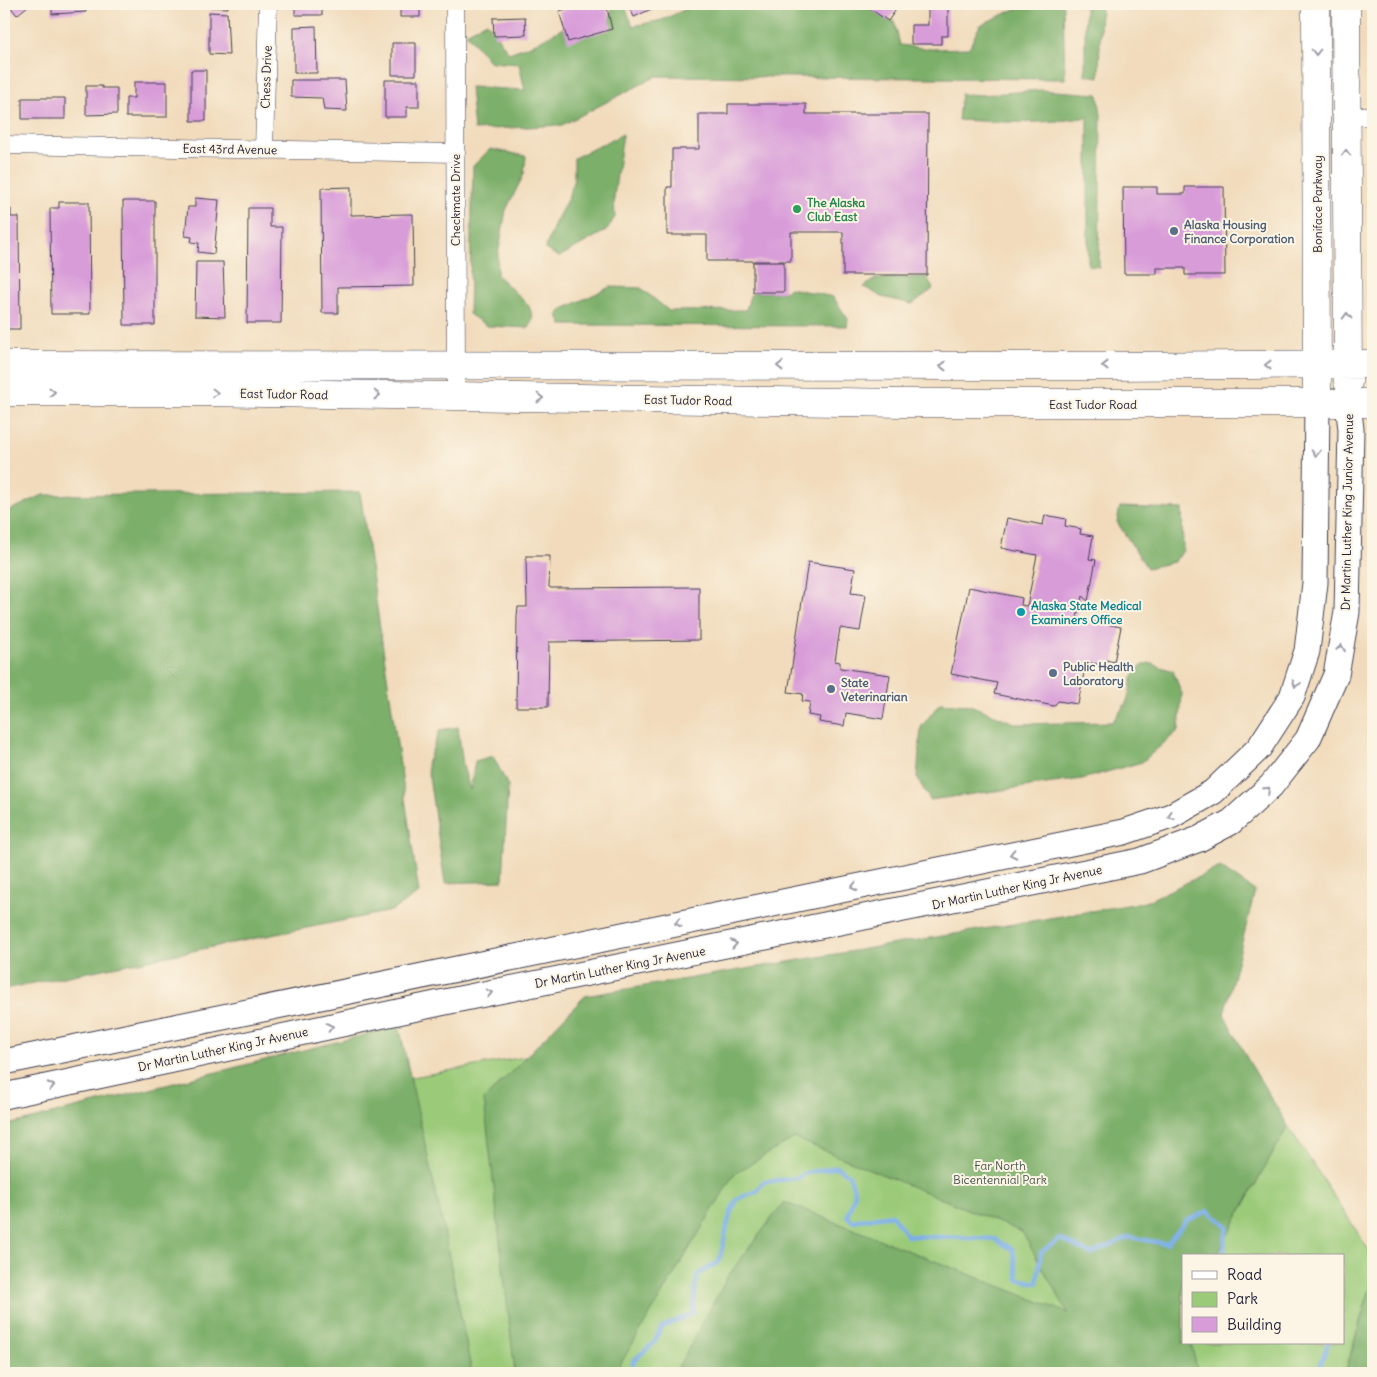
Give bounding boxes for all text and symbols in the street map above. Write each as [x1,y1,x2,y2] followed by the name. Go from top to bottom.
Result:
[257,45,275,109] street label: Chess Drive
[1311,49,1321,57] one-way arrow
[183,141,277,157] street label: East 43rd Avenue
[1341,149,1351,157] one-way arrow
[448,154,463,246] street label: Checkmate Drive
[1310,155,1325,253] street label: Boniface Parkway
[807,195,865,224] place label: The Alaska Club East
[791,203,803,215] marker: The Alaska Club East
[1184,217,1295,247] place label: Alaska Housing Finance Corporation
[1168,225,1180,237] marker: Alaska Housing Finance Corporation
[1342,312,1352,320] one-way arrow
[1264,360,1272,371] one-way arrow
[776,361,784,371] one-way arrow
[939,361,946,371] one-way arrow
[1101,361,1109,371] one-way arrow
[240,386,328,402] street label: East Tudor Road
[49,387,57,397] one-way arrow
[212,388,219,398] one-way arrow
[374,390,382,400] one-way arrow
[536,392,544,403] one-way arrow
[644,392,732,408] street label: East Tudor Road
[1049,397,1137,412] street label: East Tudor Road
[1338,413,1356,611] street label: Dr Martin Luther King Junior Avenue
[1311,450,1321,458] one-way arrow
[1031,598,1142,627] place label: Alaska State Medical Examiners Office
[1015,606,1027,618] marker: Alaska State Medical Examiners Office
[1335,644,1345,652] one-way arrow
[1063,659,1134,689] place label: Public Health Laboratory
[1047,667,1059,679] marker: Public Health Laboratory
[841,675,908,704] place label: State Veterinarian
[1292,679,1302,687] one-way arrow
[825,683,837,695] marker: State Veterinarian
[1261,787,1270,796] one-way arrow
[1167,809,1176,820] one-way arrow
[1009,849,1018,859] one-way arrow
[931,862,1103,912] street label: Dr Martin Luther King Jr Avenue
[850,881,859,892] one-way arrow
[673,918,682,928] one-way arrow
[730,939,739,950] one-way arrow
[533,943,707,991] street label: Dr Martin Luther King Jr Avenue
[485,989,494,999] one-way arrow
[326,1022,335,1032] one-way arrow
[137,1024,309,1074] street label: Dr Martin Luther King Jr Avenue
[47,1081,56,1092] one-way arrow
[953,1158,1047,1187] park label: Far North Bicentennial Park
[1182,1254,1344,1344] legend
[1227,1265,1262,1284] text: Road
[1227,1289,1258,1308] text: Park
[1227,1315,1282,1334] text: Building

